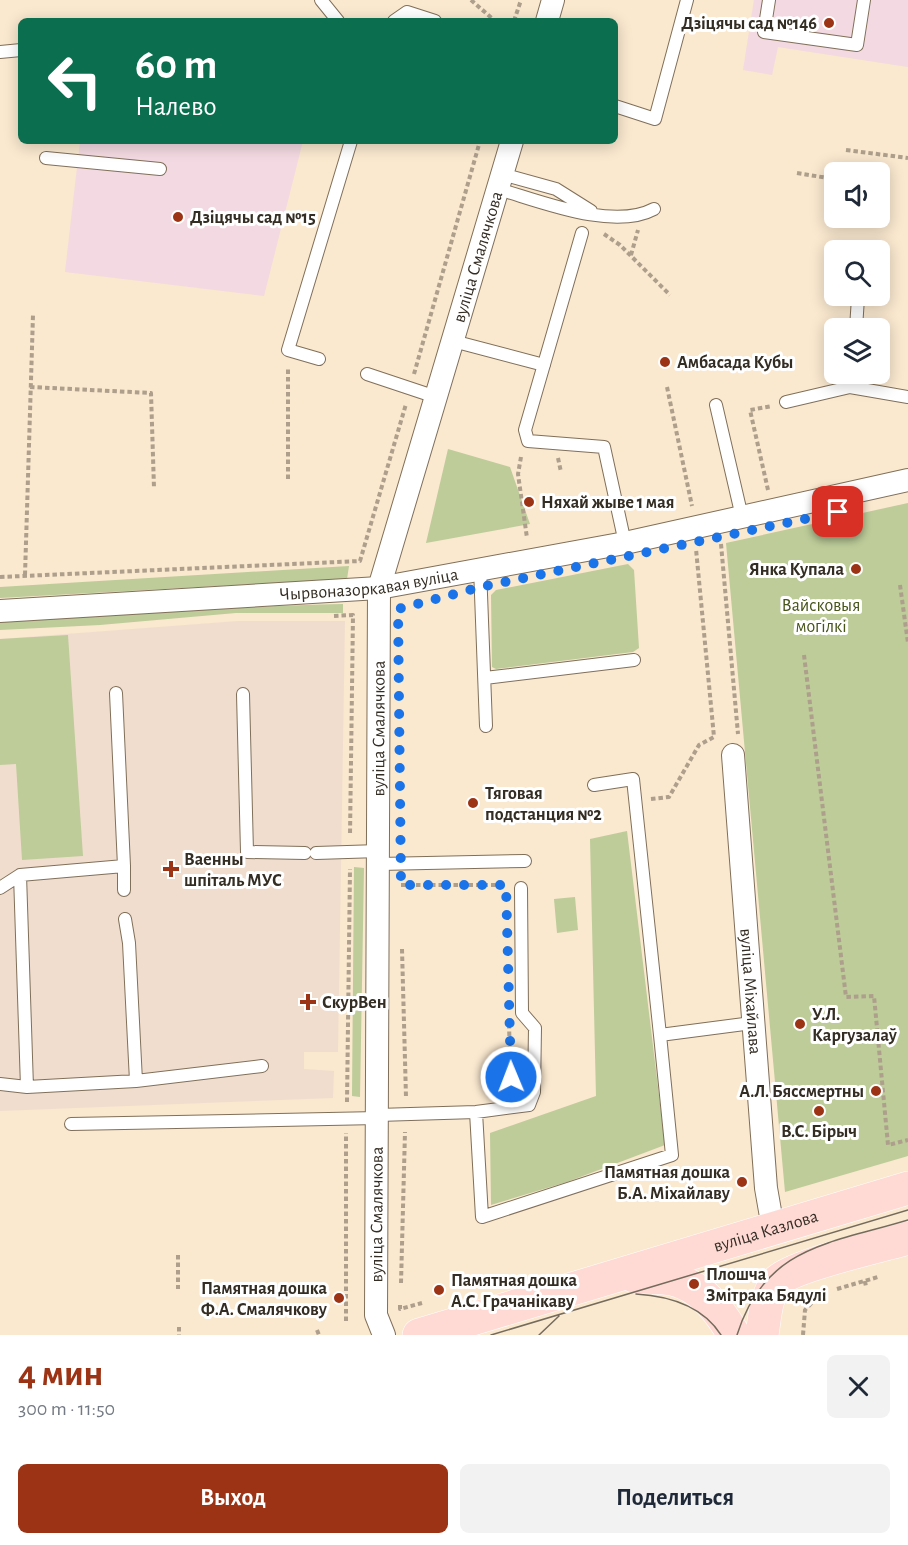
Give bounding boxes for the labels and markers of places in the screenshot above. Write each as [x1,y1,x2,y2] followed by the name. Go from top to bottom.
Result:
[681,15,817,33] place label: Дзіцячы сад №146
[822,16,836,30] marker: Дзіцячы сад №146
[190,209,316,227] place label: Дзіцячы сад №15
[171,210,185,224] marker: Дзіцячы сад №15
[677,354,793,372] place label: Амбасада Кубы
[658,355,672,369] marker: Амбасада Кубы
[812,486,863,537] pin
[541,494,674,512] place label: Няхай жыве 1 мая
[522,495,536,509] marker: Няхай жыве 1 мая
[749,561,844,579] place label: Янка Купала
[849,562,863,576] marker: Янка Купала
[485,785,602,824] place label: Тяговая подстанция №2
[466,796,480,810] marker: Тяговая подстанция №2
[184,851,282,890] place label: Ваенны шпіталь МУС
[162,860,180,878] marker: Ваенны шпіталь МУС
[299,993,317,1011] marker: СкурВен
[322,994,387,1012] place label: СкурВен
[812,1006,898,1045] place label: У.Л. Каргузалаў
[793,1017,807,1031] marker: У.Л. Каргузалаў
[739,1083,864,1101] place label: А.Л. Бяссмертны
[869,1084,883,1098] marker: А.Л. Бяссмертны
[812,1104,826,1118] marker: В.С. Бірыч
[781,1123,857,1141] place label: В.С. Бірыч
[604,1164,731,1203] place label: Памятная дошка Б.А. Міхайлаву
[735,1175,749,1189] marker: Памятная дошка Б.А. Міхайлаву
[706,1266,827,1305] place label: Плошча Змітрака Бядулі
[451,1272,577,1311] place label: Памятная дошка А.С. Грачанікаву
[687,1277,701,1291] marker: Плошча Змітрака Бядулі
[201,1280,328,1319] place label: Памятная дошка Ф.А. Смалячкову
[432,1283,446,1297] marker: Памятная дошка А.С. Грачанікаву
[332,1291,346,1305] marker: Памятная дошка Ф.А. Смалячкову

